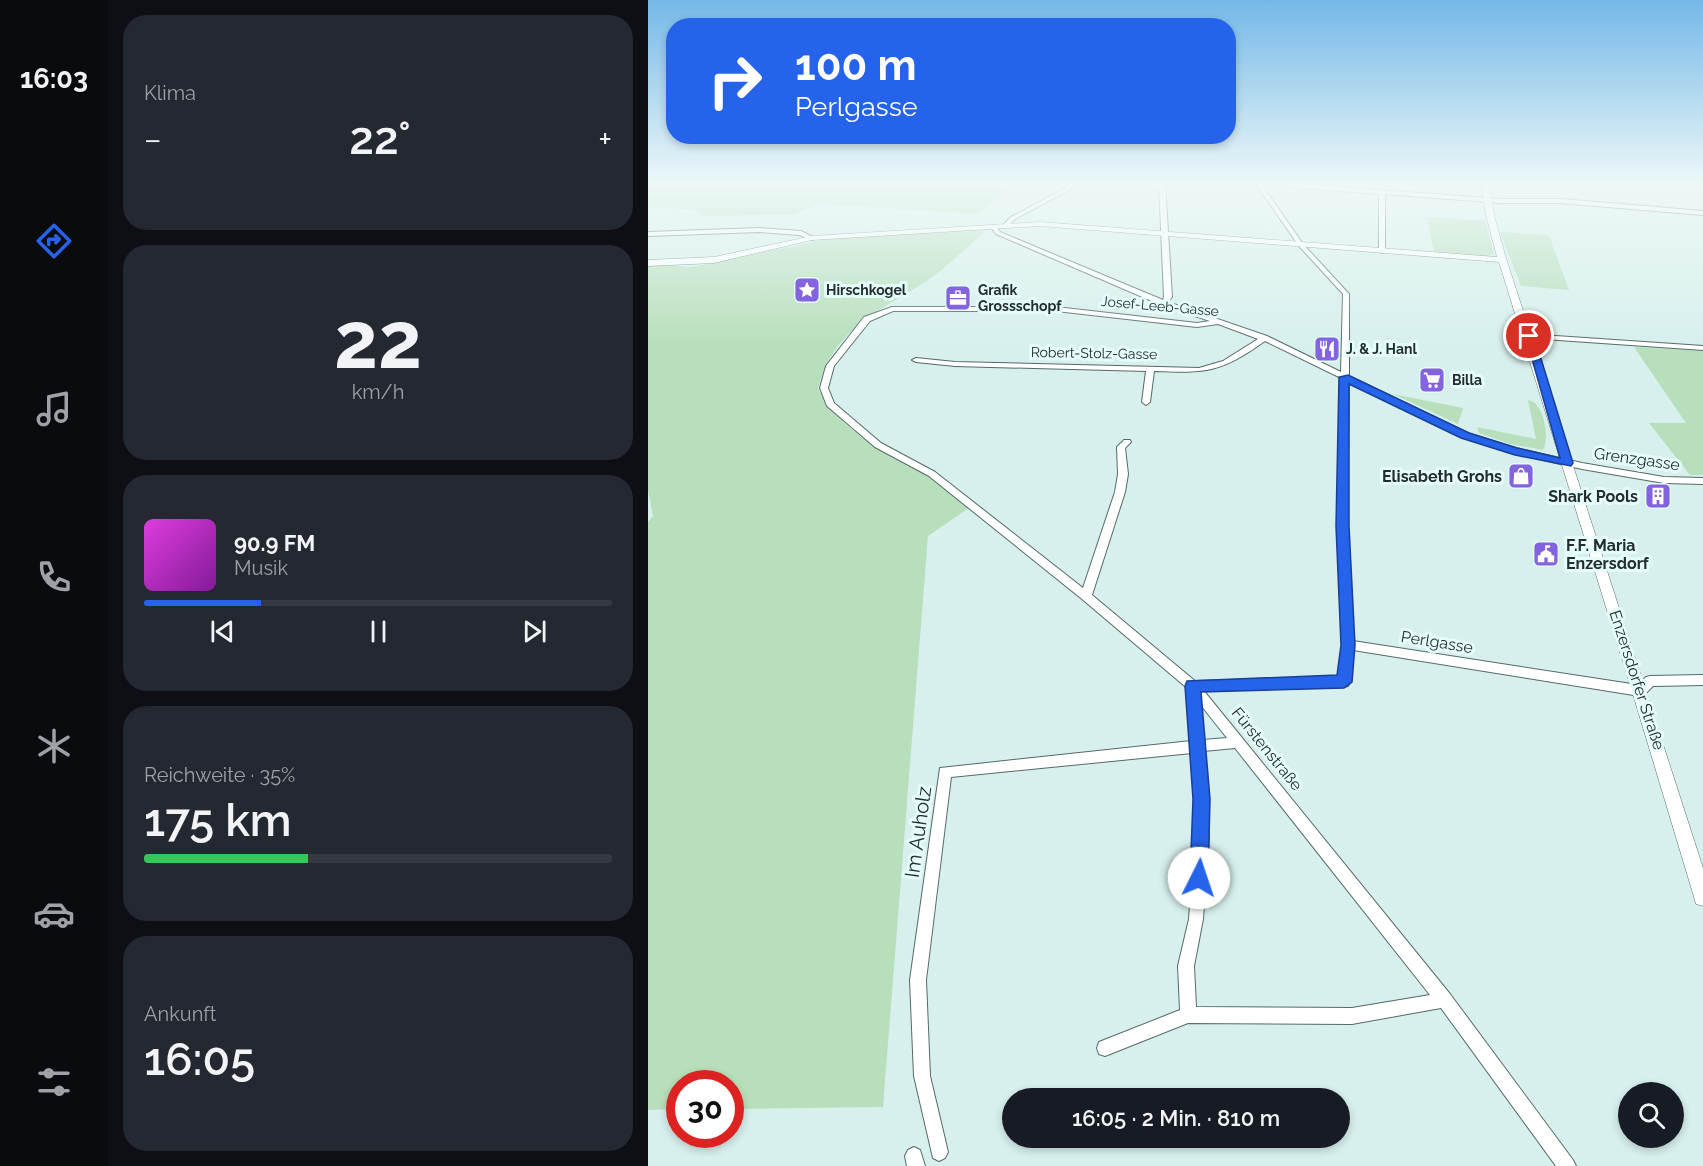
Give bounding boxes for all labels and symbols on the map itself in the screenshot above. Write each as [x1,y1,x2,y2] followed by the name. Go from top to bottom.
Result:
[792,275,822,305] place icon: Hirschkogel
[826,282,907,298] place label: Hirschkogel
[978,282,1062,314] place label: Grafik Grossschopf
[943,283,973,313] office icon: Grafik Grossschopf
[1100,293,1220,319] street label: Josef-Leeb-Gasse
[1503,310,1554,361] pin
[1312,334,1342,364] restaurant icon: J. & J. Hanl
[1346,341,1417,357] place label: J. & J. Hanl
[1031,344,1157,362] street label: Robert-Stolz-Gasse
[1417,365,1447,395] supermarket icon: Billa
[1452,372,1482,388] place label: Billa
[1593,444,1681,474] street label: Grenzgasse
[1506,461,1536,491] shop icon: Elisabeth Grohs
[1382,467,1502,486] place label: Elisabeth Grohs
[1643,481,1673,511] building icon: Shark Pools
[1548,487,1638,506] place label: Shark Pools
[1566,536,1650,573] place label: F.F. Maria Enzersdorf
[1531,539,1561,569] public building icon: F.F. Maria Enzersdorf
[1605,608,1669,752] street label: Enzersdorfer Straße
[1400,627,1474,657] street label: Perlgasse
[1228,704,1306,794] street label: Fürstenstraße
[900,785,936,879] street label: Im Auholz
[1167,846,1231,910] position arrow
[666,1070,744,1148] speed limit sign: 30

